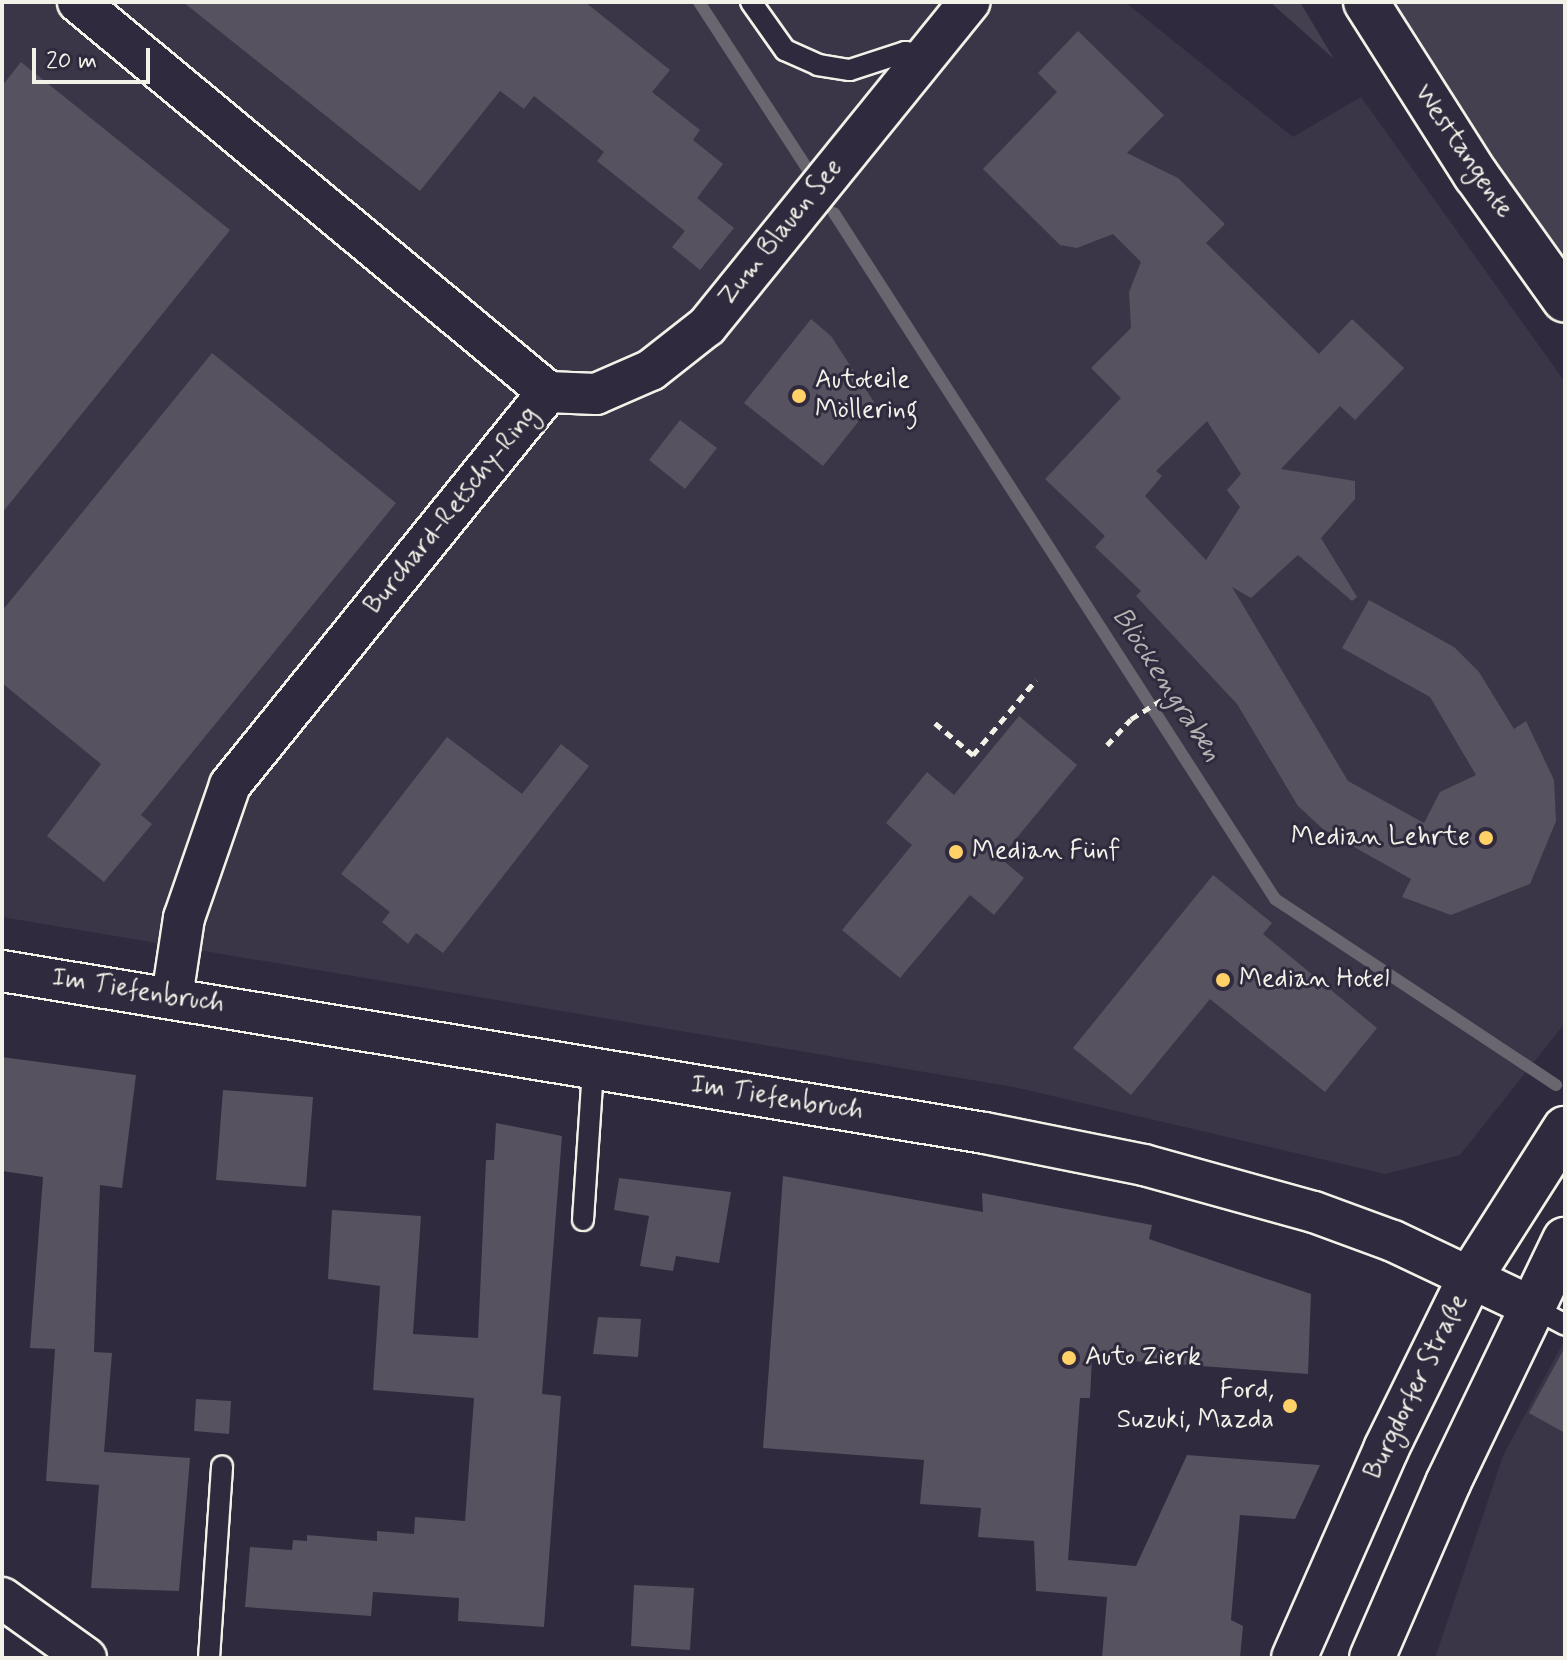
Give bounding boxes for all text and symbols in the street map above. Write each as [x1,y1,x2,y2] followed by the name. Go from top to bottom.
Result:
[36,32,154,82] scale bar
[46,46,97,77] text: 20 m
[1407,79,1519,225] street label: Westtangente
[712,153,850,313] street label: Zum Blauen See
[815,365,918,426] place label: Autoteile Möllering
[790,387,808,405] marker: Autoteile Möllering
[359,401,545,621] street label: Burchard-Retschy-Ring
[1104,602,1228,768] water label: Blöckengraben
[1291,822,1470,854] place label: Median Lehrte
[1477,829,1495,847] marker: Median Lehrte
[972,836,1120,868] place label: Median Fünf
[947,843,965,861] marker: Median Fünf
[49,963,227,1021] street label: Im Tiefenbruch
[1239,964,1389,996] place label: Median Hotel
[1214,971,1232,989] marker: Median Hotel
[688,1070,866,1128] street label: Im Tiefenbruch
[1359,1289,1475,1485] street label: Burgdorfer Straße
[1085,1342,1203,1374] place label: Auto Zierk
[1060,1349,1078,1367] marker: Auto Zierk
[1117,1375,1274,1436] place label: Ford, Suzuki, Mazda
[1281,1397,1299,1415] marker: Ford, Suzuki, Mazda

